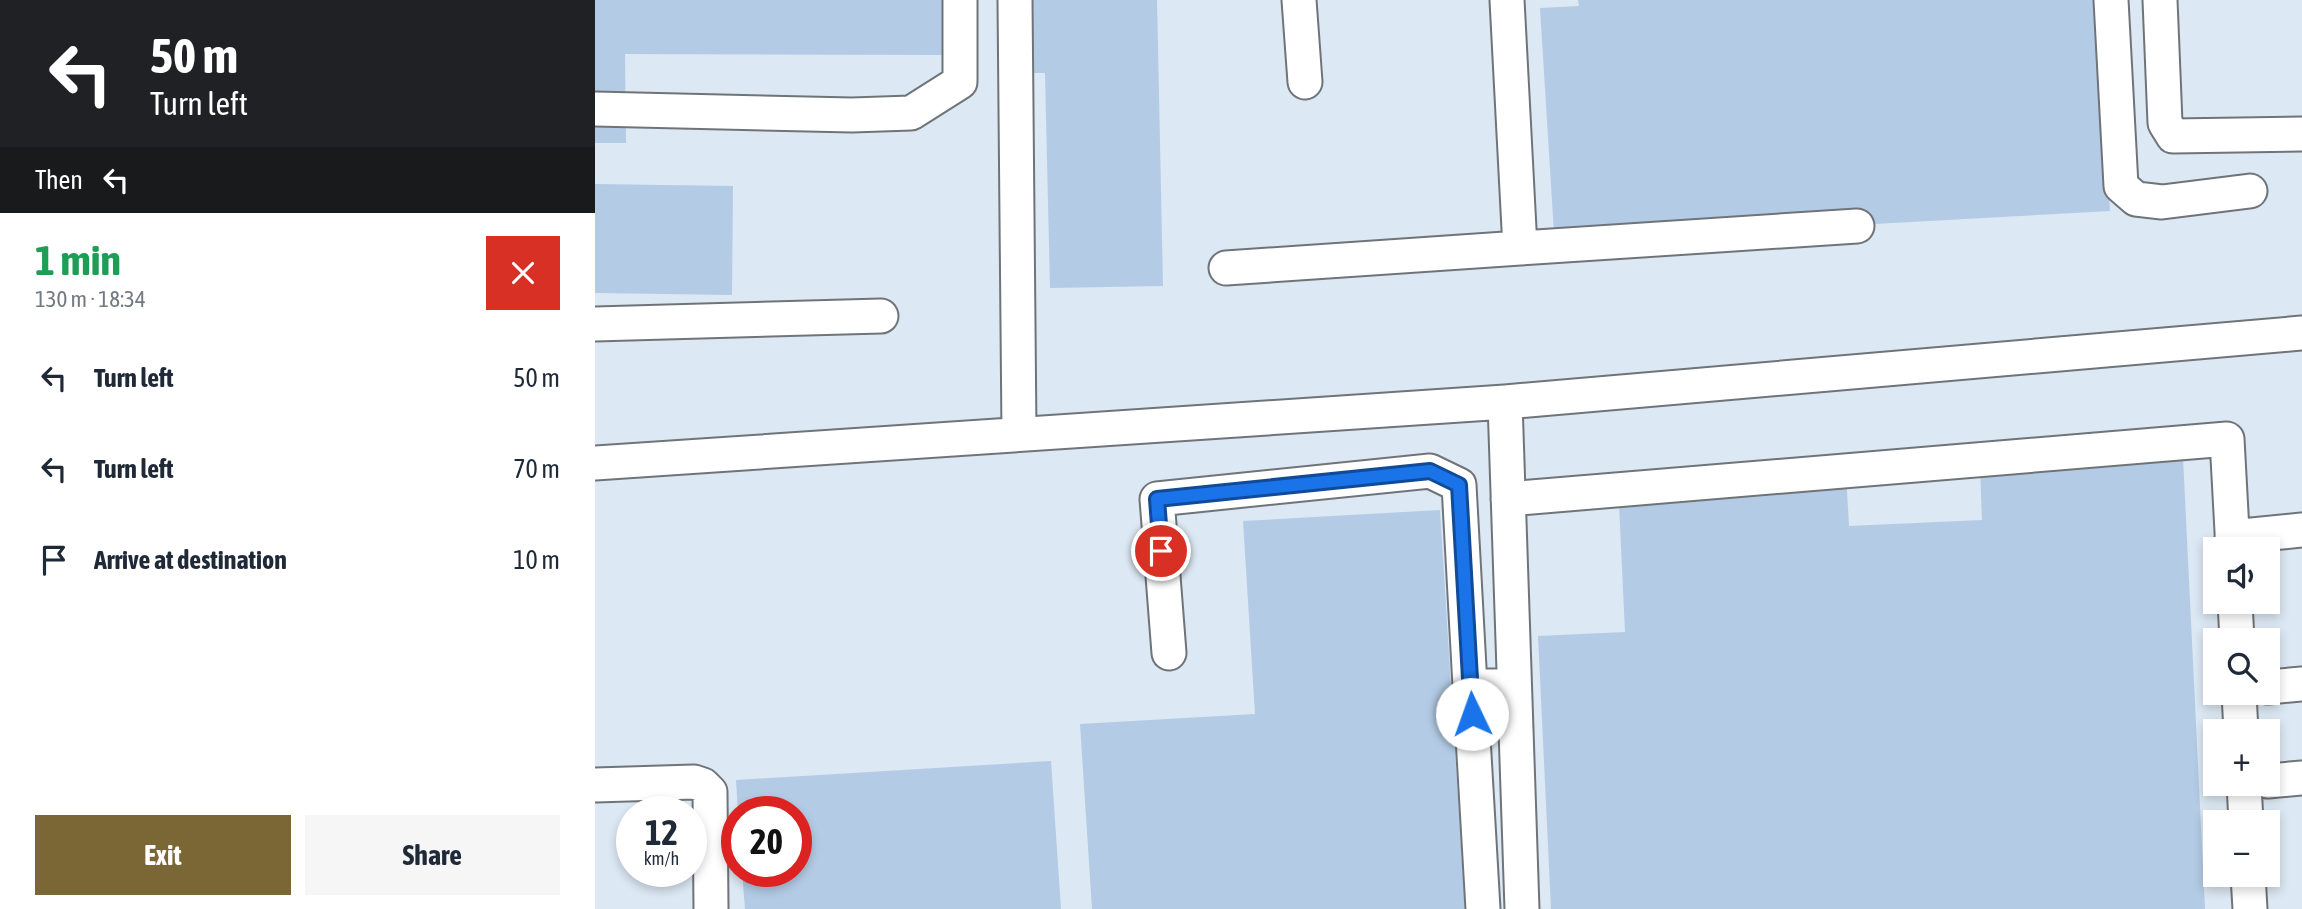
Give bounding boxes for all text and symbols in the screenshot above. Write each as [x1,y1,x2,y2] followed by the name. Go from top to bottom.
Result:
[150,27,238,83] text: 50 m
[35,28,126,119] icon: left
[150,85,248,122] text: Turn left
[97,161,135,199] icon: left
[35,165,83,195] text: Then
[35,236,121,284] text: 1 min
[486,236,560,310] button: close
[35,286,146,312] text: 130 m · 18:34
[35,359,73,397] icon: left
[94,363,174,393] text: Turn left
[513,363,560,393] text: 50 m
[35,450,73,488] icon: left
[94,454,174,484] text: Turn left
[513,454,560,484] text: 70 m
[1131,521,1191,581] pin
[1142,532,1180,570] icon: arrive
[2203,537,2280,887] map controls
[2203,537,2280,614] button: sound
[35,541,73,579] icon: arrive
[94,545,287,575] text: Arrive at destination
[513,545,560,575] text: 10 m
[2203,628,2280,705] button: search
[1435,677,1509,751] position arrow
[2203,719,2280,796] button: +
[721,796,812,887] speed limit sign: 20
[2203,810,2280,887] button: −
[645,812,678,852] text: 12
[35,815,291,895] button: Exit
[305,815,560,895] button: Share
[644,848,679,869] text: km/h

